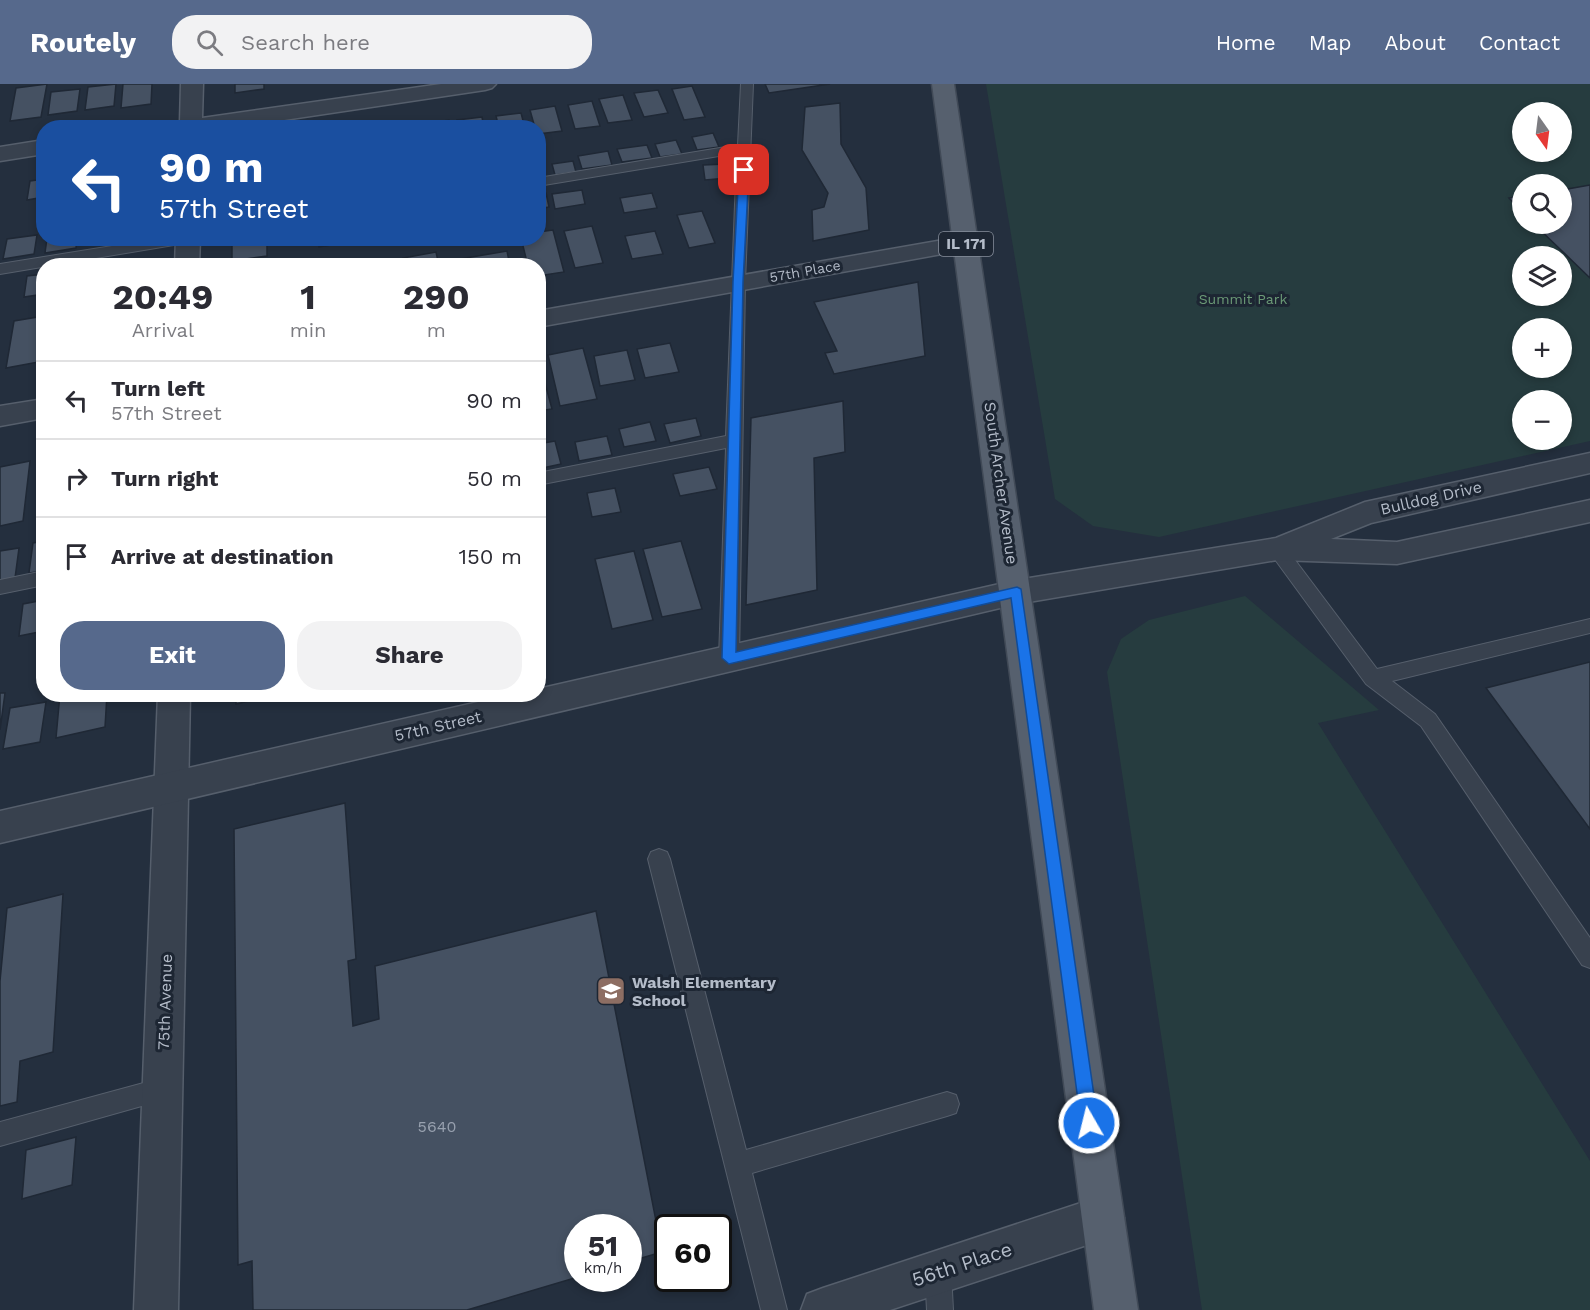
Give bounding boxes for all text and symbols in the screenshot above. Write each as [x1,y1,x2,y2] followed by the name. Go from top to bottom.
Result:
[172,15,592,69] search box
[30,26,136,59] text: Routely
[193,26,226,59] icon: search
[241,30,370,55] text: Search here
[1216,30,1276,55] text: Home
[1309,30,1352,55] text: Map
[1385,30,1446,55] text: About
[1479,30,1560,55] text: Contact
[1512,102,1572,162] north arrow
[1512,102,1572,450] map controls
[159,143,263,192] text: 90 m
[60,144,138,222] icon: left
[718,144,769,195] pin
[727,153,760,186] icon: arrive
[1512,174,1572,234] button: search
[159,193,308,225] text: 57th Street
[939,232,993,256] road number: IL 171
[1512,246,1572,306] button: layers
[768,257,842,285] street label: 57th Place
[112,276,213,318] text: 20:49
[300,276,316,318] text: 1
[403,276,470,318] text: 290
[1199,291,1287,307] park label: Summit Park
[132,318,194,342] text: Arrival
[290,318,326,342] text: min
[427,318,446,342] text: m
[1512,318,1572,378] button: +
[111,376,205,401] text: Turn left
[60,384,93,417] icon: left
[466,388,522,413] text: 90 m
[1512,390,1572,450] button: −
[111,401,222,425] text: 57th Street
[980,401,1022,565] street label: South Archer Avenue
[60,462,93,495] icon: right
[111,466,218,491] text: Turn right
[467,466,522,491] text: 50 m
[1378,477,1484,519] street label: Bulldog Drive
[60,540,93,573] icon: arrive
[111,544,334,569] text: Arrive at destination
[458,544,522,569] text: 150 m
[60,621,285,690] button: Exit
[297,621,522,690] button: Share
[393,707,484,745] street label: 57th Street
[154,954,176,1050] street label: 75th Avenue
[632,973,777,1010] place label: Walsh Elementary School
[595,975,627,1007] school or university icon: Walsh Elementary School
[1057,1091,1121,1155] position arrow
[418,1117,456,1136] house number: 5640
[654,1214,732,1292] speed limit sign: 60
[588,1228,618,1263] text: 51
[909,1237,1015,1291] street label: 56th Place
[584,1259,622,1277] text: km/h

